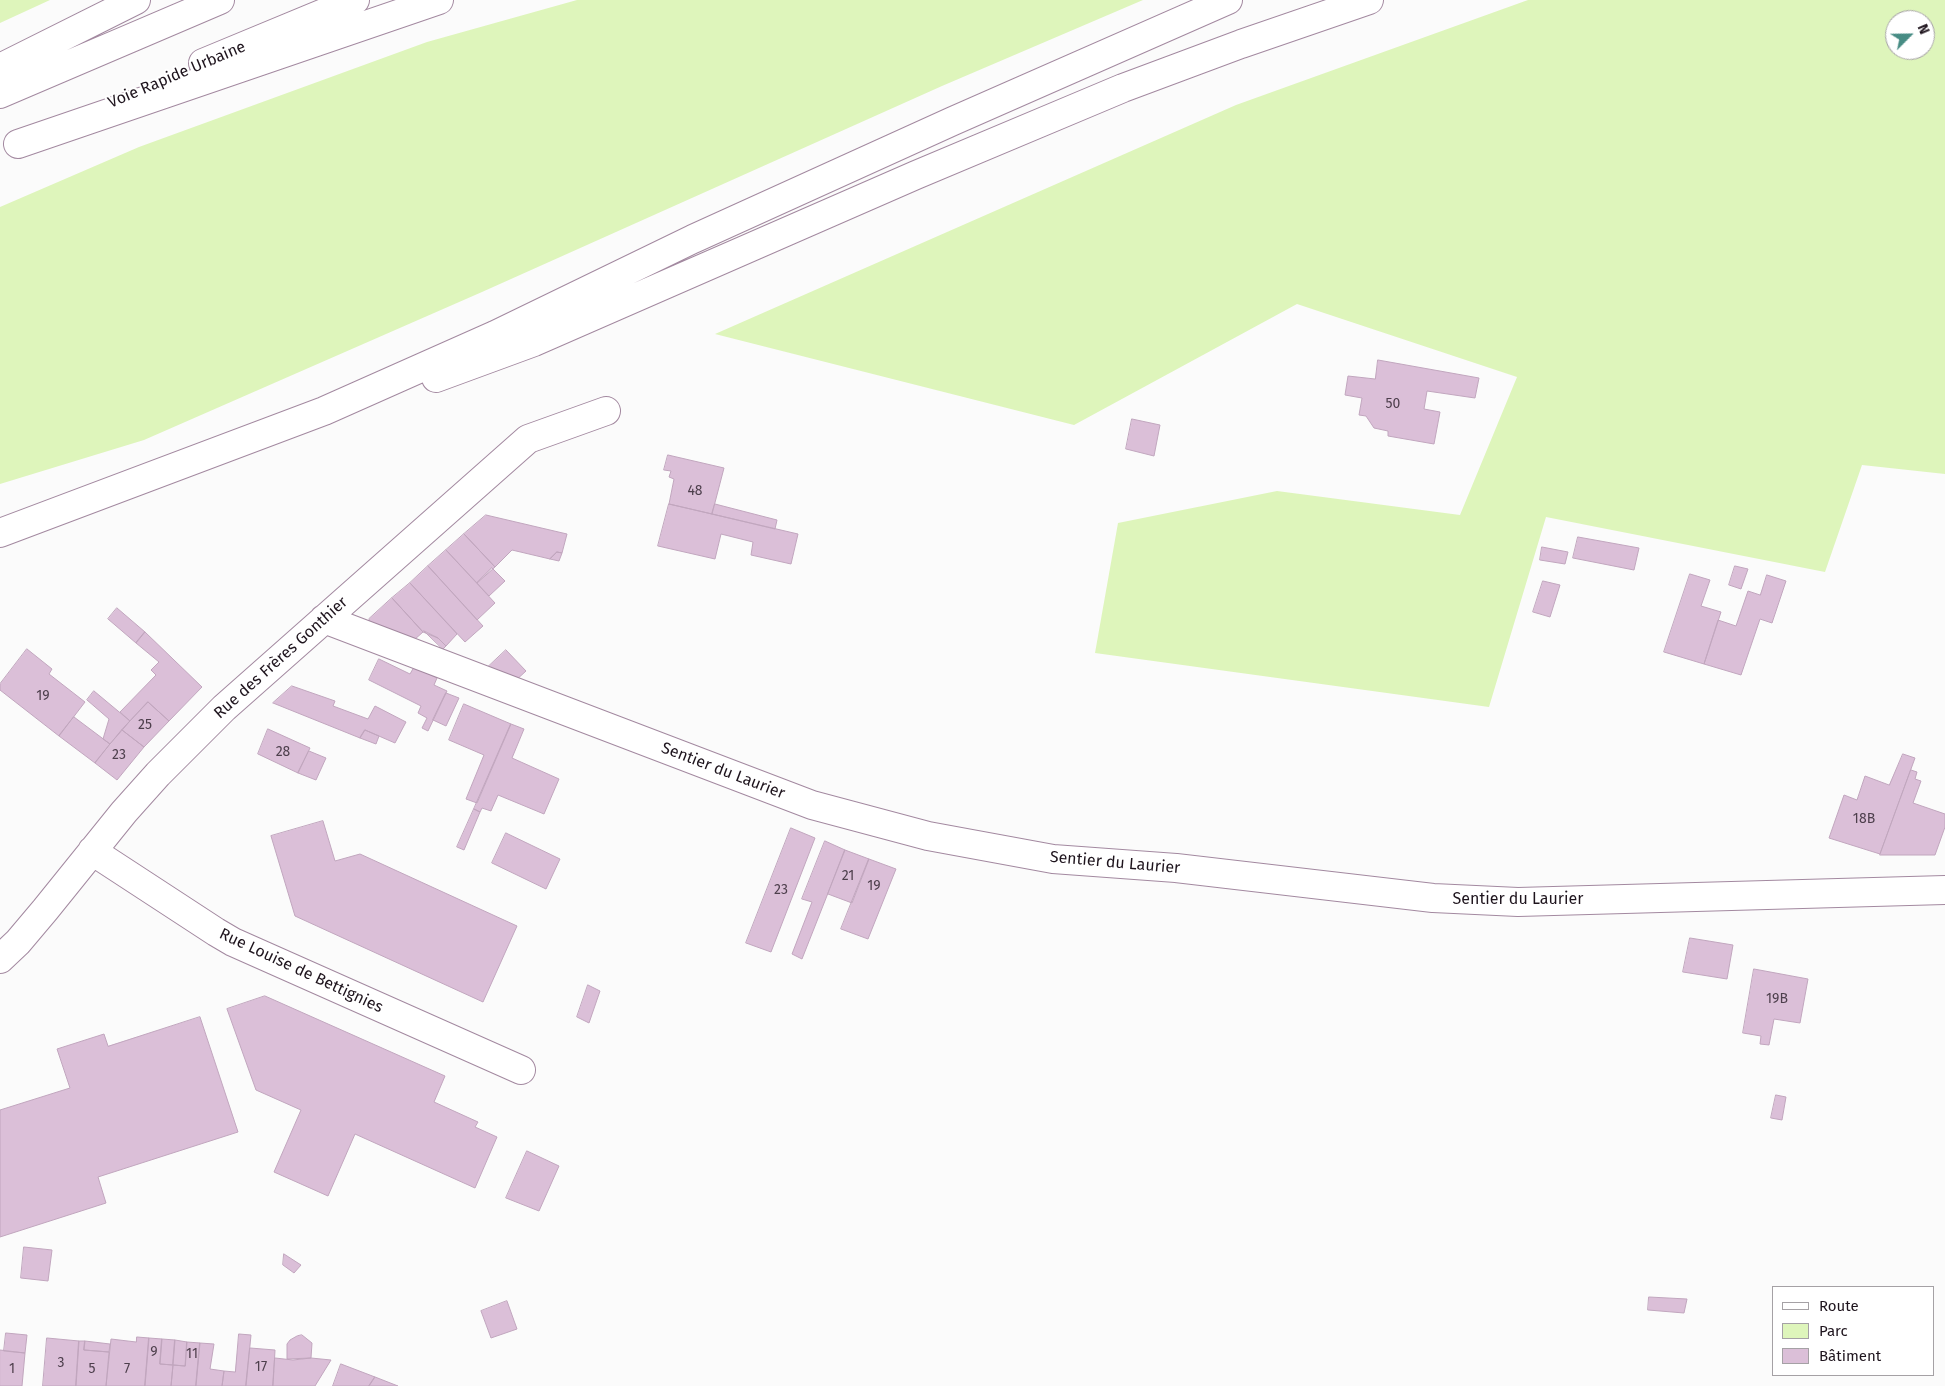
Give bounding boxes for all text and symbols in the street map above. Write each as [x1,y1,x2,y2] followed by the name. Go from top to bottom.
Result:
[1885,10,1935,60] north arrow
[1914,22,1933,37] text: N
[105,37,249,113] street label: Voie Rapide Urbaine
[1386,396,1400,412] house number: 50
[687,483,703,499] house number: 48
[210,593,352,723] street label: Rue des Frères Gonthier
[36,688,50,704] house number: 19
[138,717,152,733] house number: 25
[659,739,787,803] street label: Sentier du Laurier
[276,744,290,760] house number: 28
[112,747,126,763] house number: 23
[1853,811,1875,827] house number: 18B
[1049,848,1181,878] street label: Sentier du Laurier
[842,868,854,884] house number: 21
[867,878,881,894] house number: 19
[774,882,788,898] house number: 23
[1453,890,1583,910] street label: Sentier du Laurier
[216,925,386,1017] street label: Rue Louise de Bettignies
[1766,991,1788,1007] house number: 19B
[1772,1286,1935,1376] legend
[1819,1297,1859,1315] text: Route
[1819,1322,1848,1340] text: Parc
[150,1344,158,1360] house number: 9
[186,1346,198,1362] house number: 11
[1819,1347,1881,1365] text: Bâtiment
[58,1355,64,1371] house number: 3
[255,1359,267,1375] house number: 17
[9,1361,15,1377] house number: 1
[88,1361,96,1377] house number: 5
[124,1361,130,1377] house number: 7

